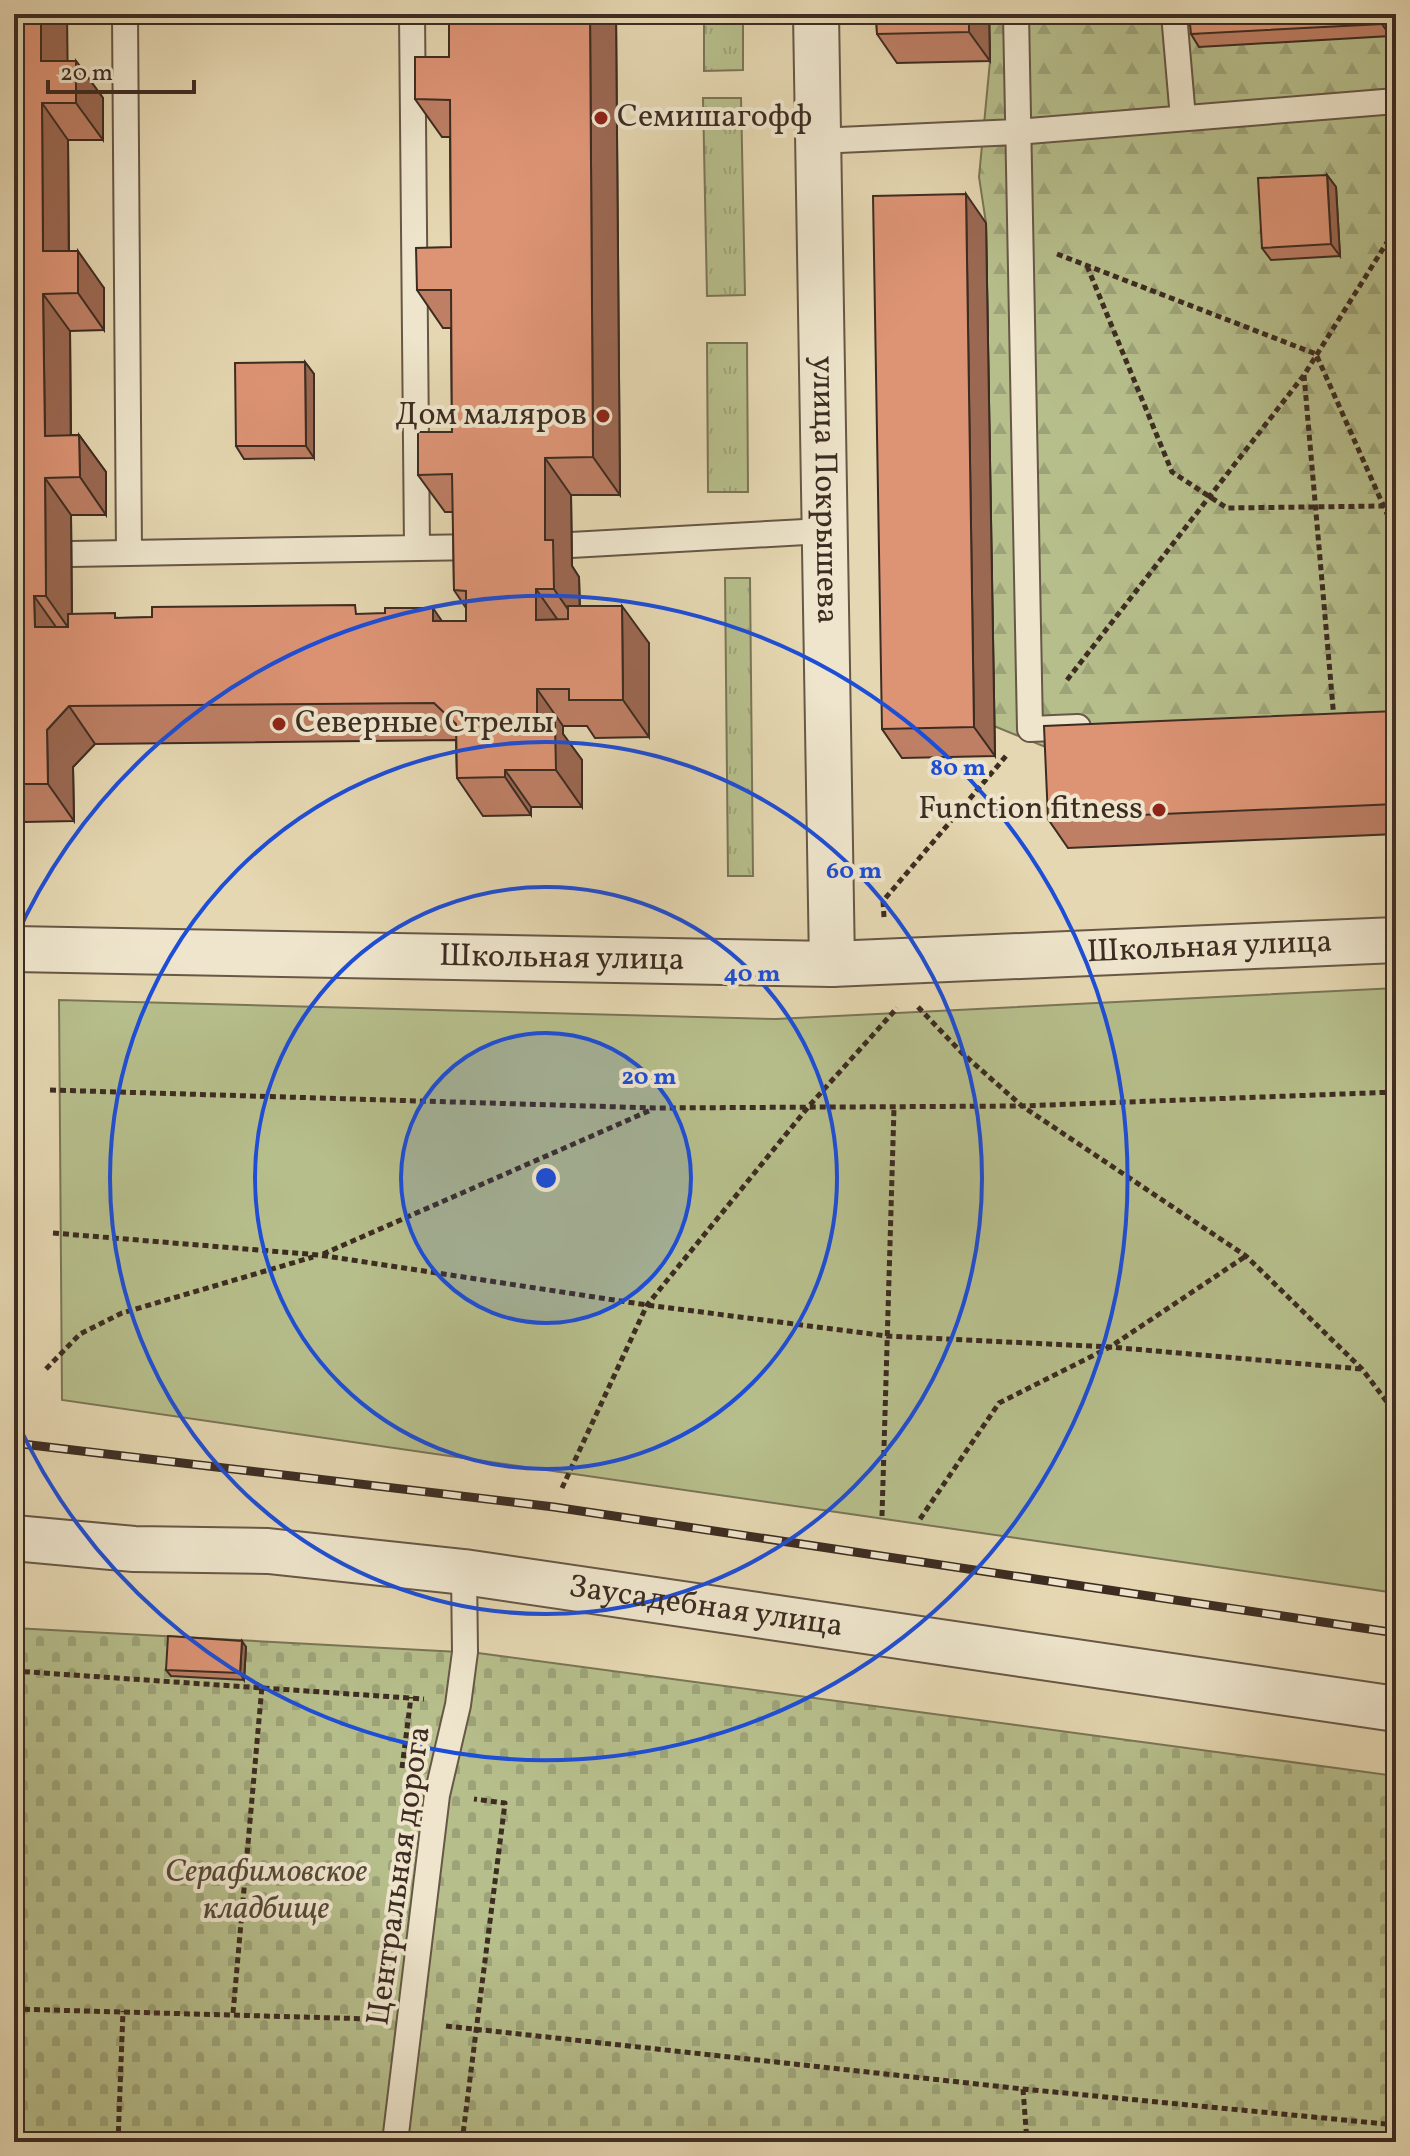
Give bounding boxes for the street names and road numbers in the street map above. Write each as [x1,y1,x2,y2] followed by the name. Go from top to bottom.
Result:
[800,355,848,624] street label: улица Покрышева
[1086,921,1333,975] street label: Школьная улица
[439,935,685,983] street label: Школьная улица
[566,1566,846,1649] street label: Заусадебная улица
[357,1723,443,2029] street label: Центральная дорога

